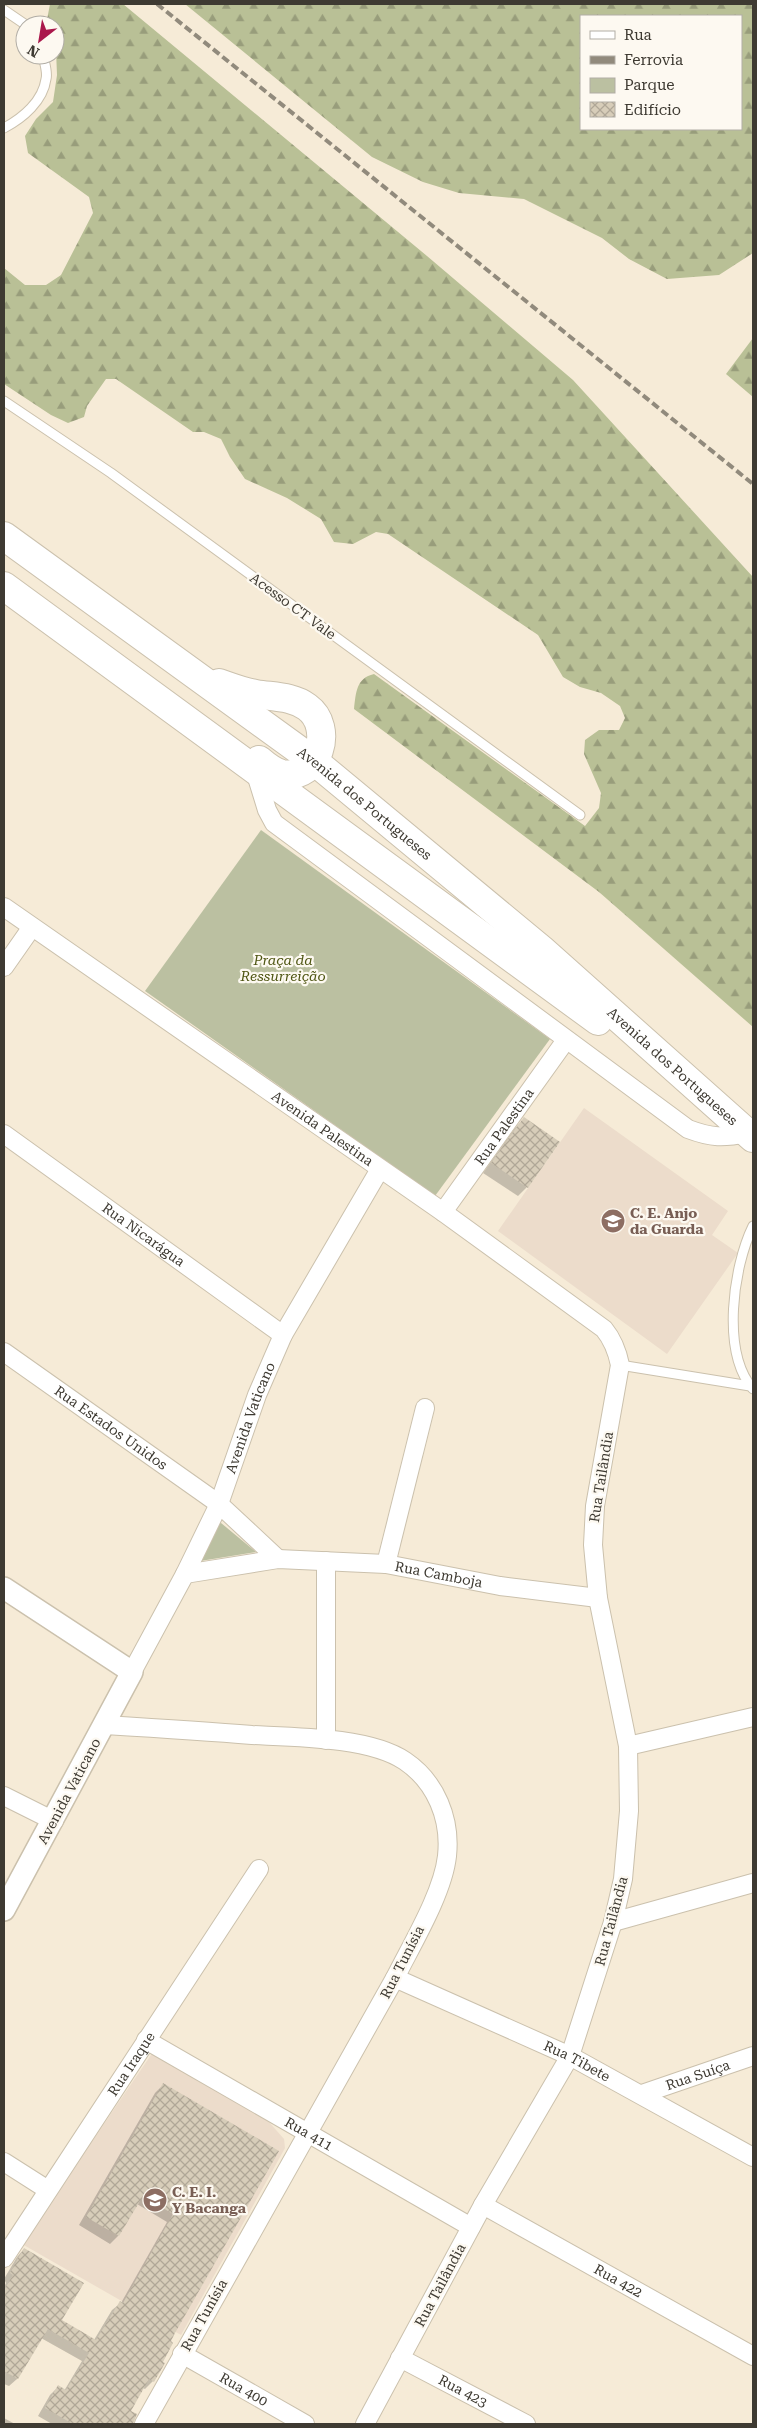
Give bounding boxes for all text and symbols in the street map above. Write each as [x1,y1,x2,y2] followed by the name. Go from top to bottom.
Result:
[15,15,65,65] north arrow
[580,15,742,130] legend
[624,26,652,44] text: Rua
[24,41,42,61] text: N
[624,51,683,69] text: Ferrovia
[624,76,675,94] text: Parque
[624,101,681,119] text: Edifício
[247,569,339,643] street label: Acesso CT Vale
[294,744,435,863] street label: Avenida dos Portugueses
[239,952,326,984] park label: Praça da Ressurreição
[604,1004,741,1129] street label: Avenida dos Portugueses
[471,1085,537,1168] street label: Rua Palestina
[269,1088,377,1169] street label: Avenida Palestina
[99,1199,188,1270] street label: Rua Nicarágua
[630,1205,704,1237] place label: C. E. Anjo da Guarda
[600,1208,626,1234] school or university icon: C. E. Anjo da Guarda
[222,1360,278,1476] street label: Avenida Vaticano
[52,1382,171,1473] street label: Rua Estados Unidos
[586,1430,616,1524] street label: Rua Tailândia
[394,1558,484,1591] street label: Rua Camboja
[34,1735,104,1847] street label: Avenida Vaticano
[591,1874,631,1967] street label: Rua Tailândia
[377,1923,427,2001] street label: Rua Tunísia
[104,2029,158,2099] street label: Rua Iraque
[541,2037,613,2085] street label: Rua Tibete
[664,2056,732,2093] street label: Rua Suíça
[282,2114,336,2154] street label: Rua 411
[172,2184,247,2216] place label: C. E. I. Y Bacanga
[142,2187,168,2213] school or university icon: C. E. I. Y Bacanga
[411,2240,469,2329] street label: Rua Tailândia
[591,2261,645,2301] street label: Rua 422
[178,2276,230,2354] street label: Rua Tunísia
[217,2369,271,2409] street label: Rua 400
[436,2372,490,2410] street label: Rua 423

